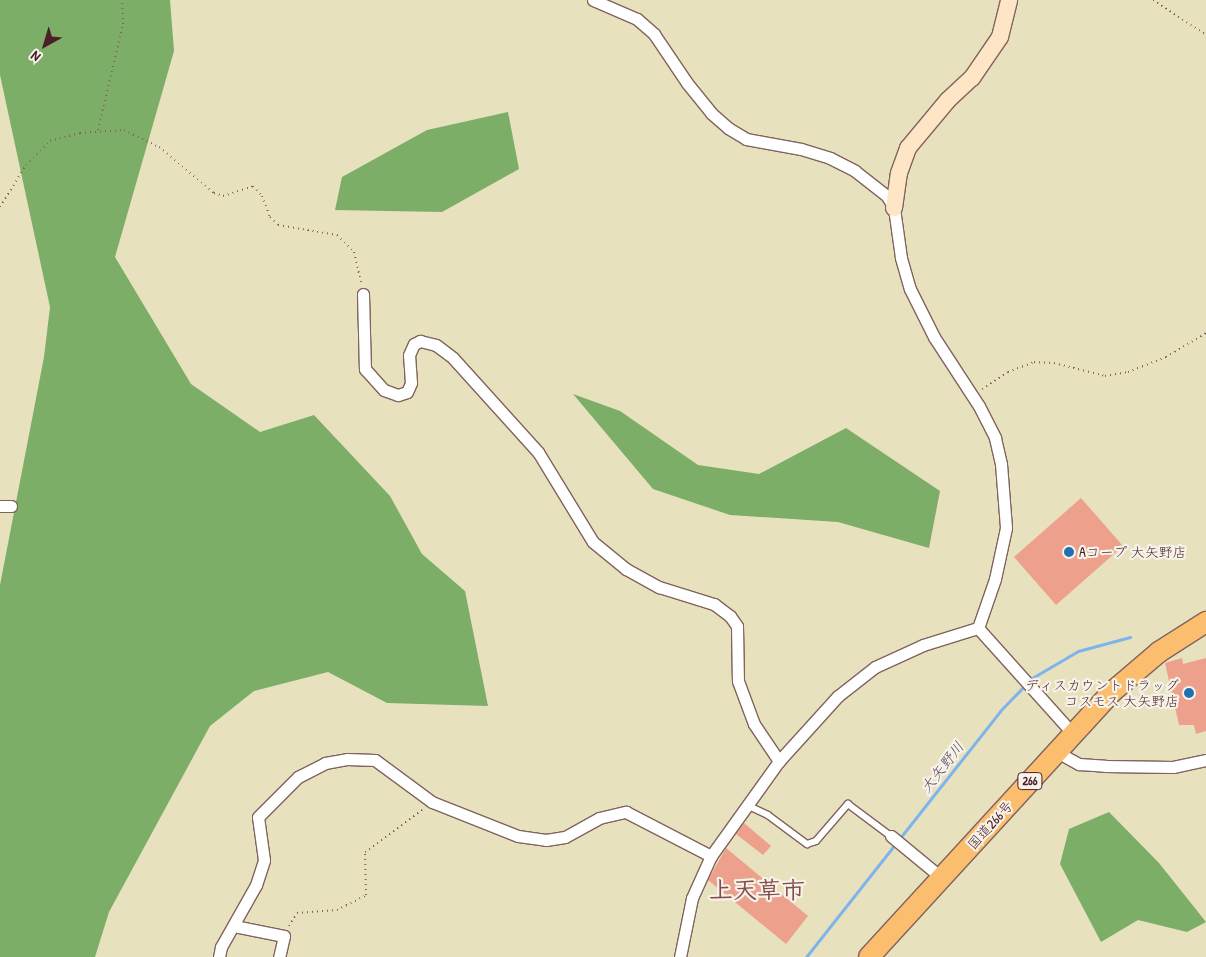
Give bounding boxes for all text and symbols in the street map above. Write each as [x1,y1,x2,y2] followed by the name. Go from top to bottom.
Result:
[20,20,70,70] north arrow
[26,47,44,67] text: N
[1079,544,1187,560] place label: Aコープ 大矢野店
[1063,546,1075,558] marker: Aコープ 大矢野店
[1025,677,1179,710] place label: ディスカウントドラッグ コスモス 大矢野店
[1183,687,1195,699] marker: ディスカウントドラッグ コスモス 大矢野店
[916,738,968,796] water label: 大矢野川
[1016,771,1044,790] road number: 266
[964,797,1016,853] street label: 国道266号
[709,876,805,904] district label: 上天草市

